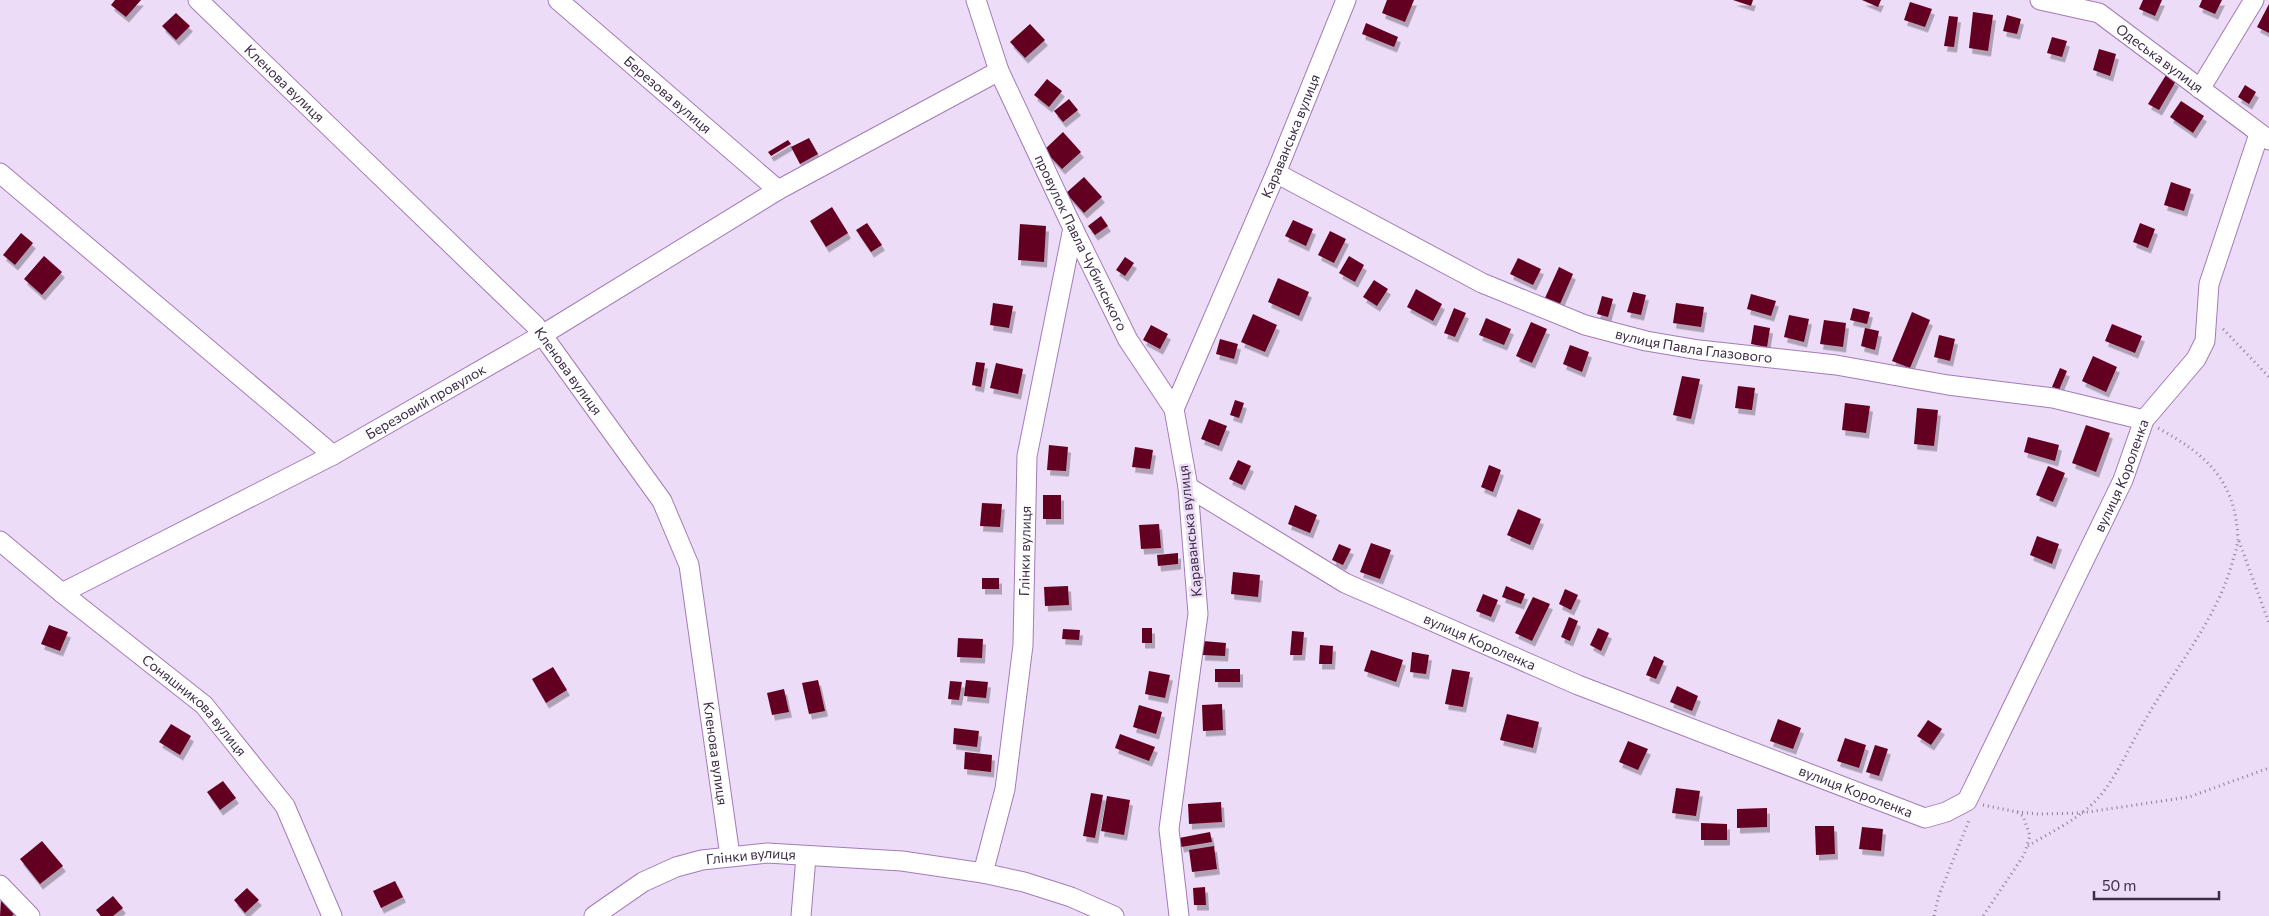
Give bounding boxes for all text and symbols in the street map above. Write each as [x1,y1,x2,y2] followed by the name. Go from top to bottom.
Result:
[2113,20,2207,96] street label: Одеська вулиця
[241,41,328,125] street label: Кленова вулиця
[621,52,715,137] street label: Березова вулиця
[1257,72,1323,200] street label: Караванська вулиця
[1031,152,1131,334] street label: провулок Павла Чубинського
[531,323,606,418] street label: Кленова вулиця
[1614,324,1773,366] street label: вулиця Павла Глазового
[362,360,489,443] street label: Березовий провулок
[2090,417,2152,534] street label: вулиця Короленка
[1174,464,1205,598] street label: Караванська вулиця
[1015,506,1034,596] street label: Глінки вулиця
[1421,610,1538,673] street label: вулиця Короленка
[139,650,250,759] street label: Соняшникова вулиця
[700,700,732,806] street label: Кленова вулиця
[1797,762,1915,821] street label: вулиця Короленка
[705,844,796,868] street label: Глінки вулиця
[2094,868,2219,900] scale bar
[2102,876,2136,894] text: 50 m

